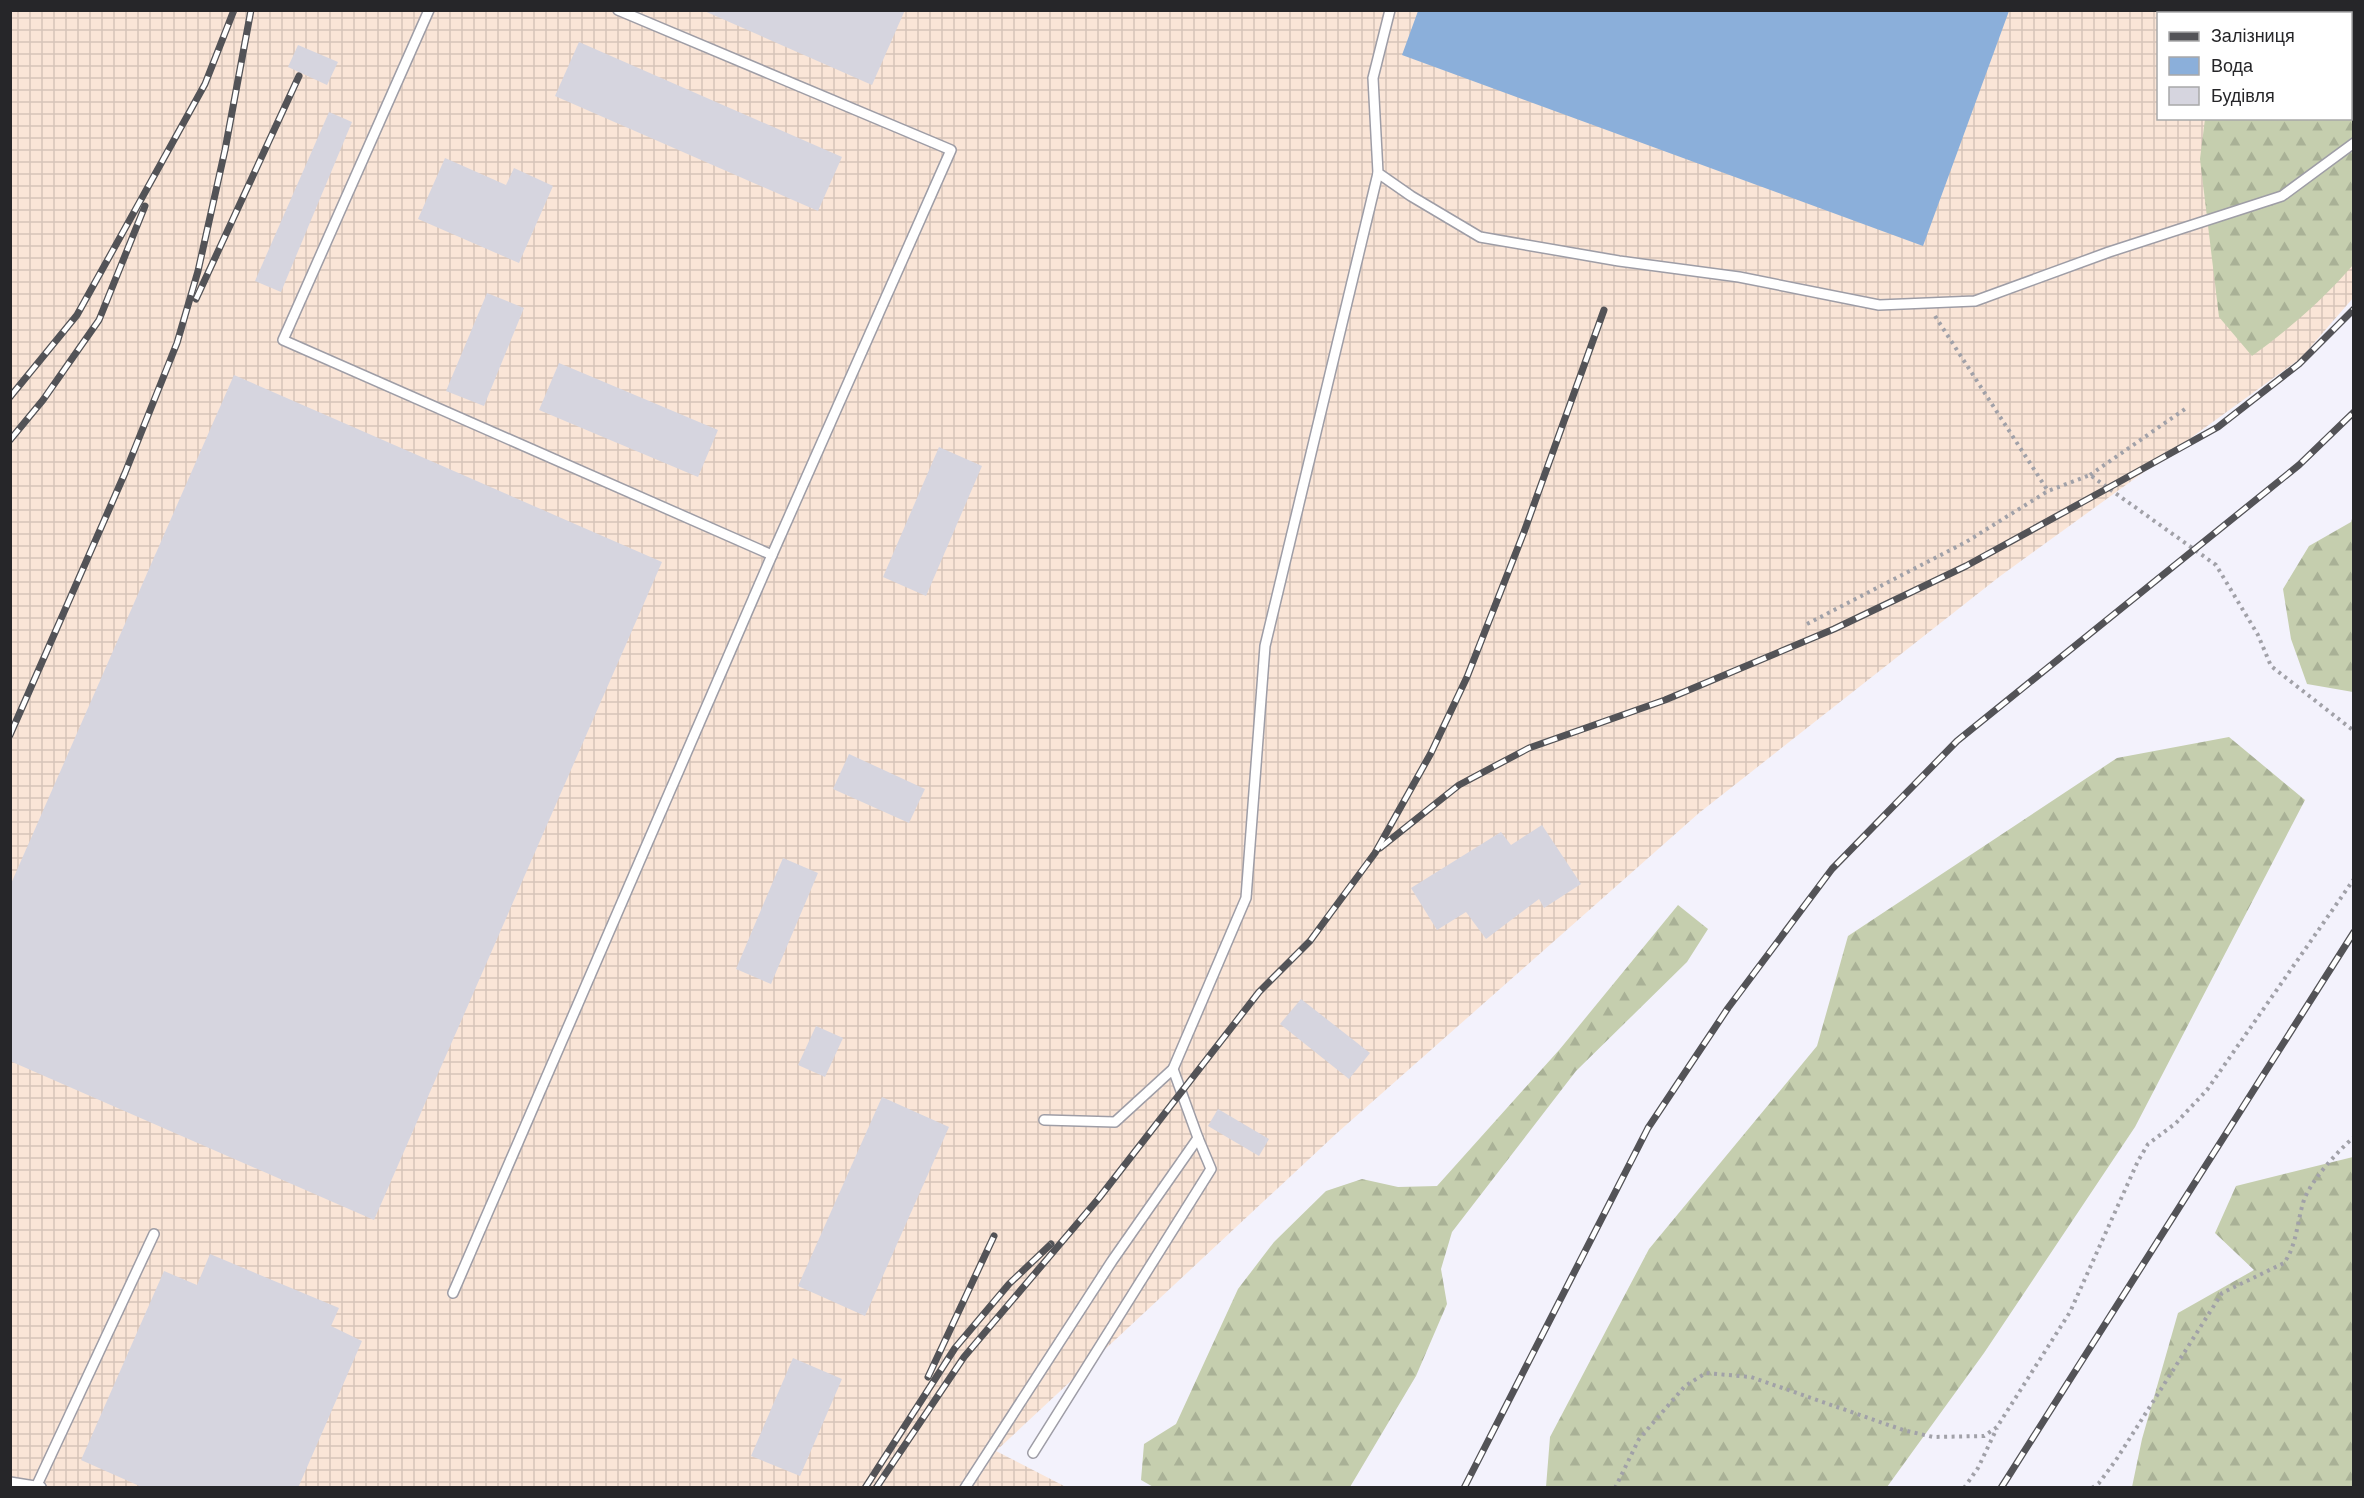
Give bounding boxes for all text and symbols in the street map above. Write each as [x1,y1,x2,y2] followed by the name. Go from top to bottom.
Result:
[2157,12,2352,120] legend
[2211,24,2295,48] text: Залізниця
[2211,54,2254,78] text: Вода
[2211,84,2275,108] text: Будівля

